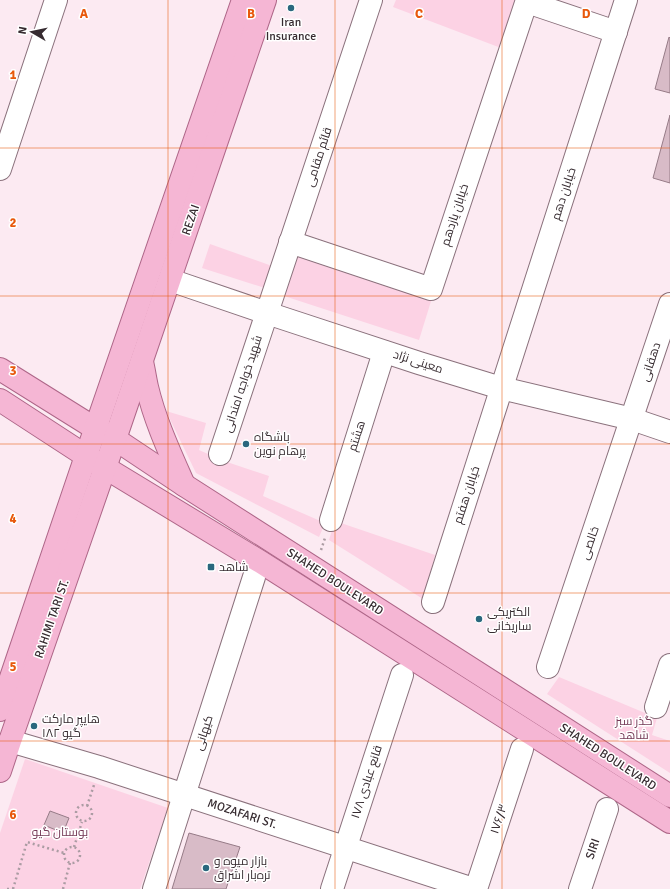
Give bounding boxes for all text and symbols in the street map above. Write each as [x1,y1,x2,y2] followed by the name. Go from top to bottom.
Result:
[286,3,296,13] marker: Iran Insurance
[80,6,89,22] text: A
[247,6,255,22] text: B
[415,6,423,22] text: C
[582,6,591,22] text: D
[12,12,52,52] north arrow
[266,15,316,44] place label: Iran Insurance
[16,26,30,35] text: N
[9,67,17,83] text: 1
[302,125,336,189] street label: قائم مقامی
[548,166,580,222] street label: خیابان دهم
[438,182,472,248] street label: خیابان یازدهم
[179,203,203,237] street label: REZAI
[9,215,17,231] text: 2
[220,333,266,435] street label: شهید خواجه امندانی
[638,340,664,384] street label: دهقانی
[391,347,445,377] street label: معینی نژاد
[9,363,17,379] text: 3
[345,419,369,453] street label: هشتم
[254,430,307,460] place label: باشگاه پرهام نوین
[241,439,251,449] marker: باشگاه پرهام نوین
[451,464,483,526] street label: خیابان هفتم
[9,511,17,527] text: 4
[577,524,603,562] street label: خالصی
[284,545,386,619] street label: SHAHED BOULEVARD
[219,560,249,575] place label: شاهد
[206,562,216,572] marker: شاهد
[32,578,72,660] street label: RAHIMI TARI ST.
[487,605,531,634] place label: الکتریکی ساریخانی
[474,614,484,624] marker: الکتریکی ساریخانی
[9,659,17,675] text: 5
[42,712,100,741] place label: هایپر مارکت گیو ١٨٢
[191,713,217,753] street label: کیهانی
[614,714,653,743] park label: گذر سبز شاهد
[557,720,659,794] street label: SHAHED BOULEVARD
[29,721,39,731] marker: هایپر مارکت گیو ١٨٢
[348,743,386,821] street label: قانع عبادی ۱۷۸
[205,796,279,832] street label: MOZAFARI ST.
[487,802,511,836] street label: ۱۷۶/۳
[9,807,17,823] text: 6
[32,825,88,840] park label: بوستان گیو
[583,837,603,861] street label: SIRI
[214,854,271,883] place label: بازار میوه و تره‌بار اشراق
[201,863,211,873] marker: بازار میوه و تره‌بار اشراق

